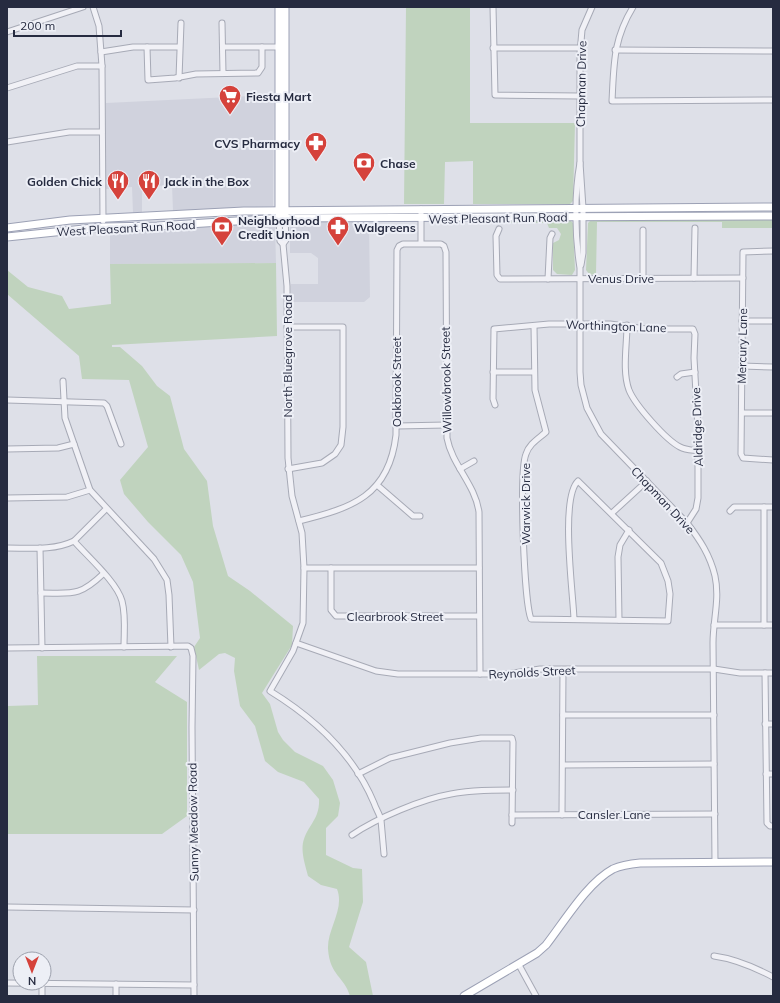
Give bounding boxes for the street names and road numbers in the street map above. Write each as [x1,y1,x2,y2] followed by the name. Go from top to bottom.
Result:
[573,41,589,127] street label: Chapman Drive
[428,209,568,227] street label: West Pleasant Run Road
[56,217,196,239] street label: West Pleasant Run Road
[588,271,654,286] street label: Venus Drive
[280,295,295,417] street label: North Bluegrove Road
[734,308,750,384] street label: Mercury Lane
[565,317,667,335] street label: Worthington Lane
[438,326,454,434] street label: Willowbrook Street
[389,337,404,427] street label: Oakbrook Street
[688,387,706,467] street label: Aldridge Drive
[518,463,533,545] street label: Warwick Drive
[628,463,698,537] street label: Chapman Drive
[347,609,443,624] street label: Clearbrook Street
[488,662,576,682] street label: Reynolds Street
[184,762,202,882] street label: Sunny Meadow Road
[578,807,650,822] street label: Cansler Lane

